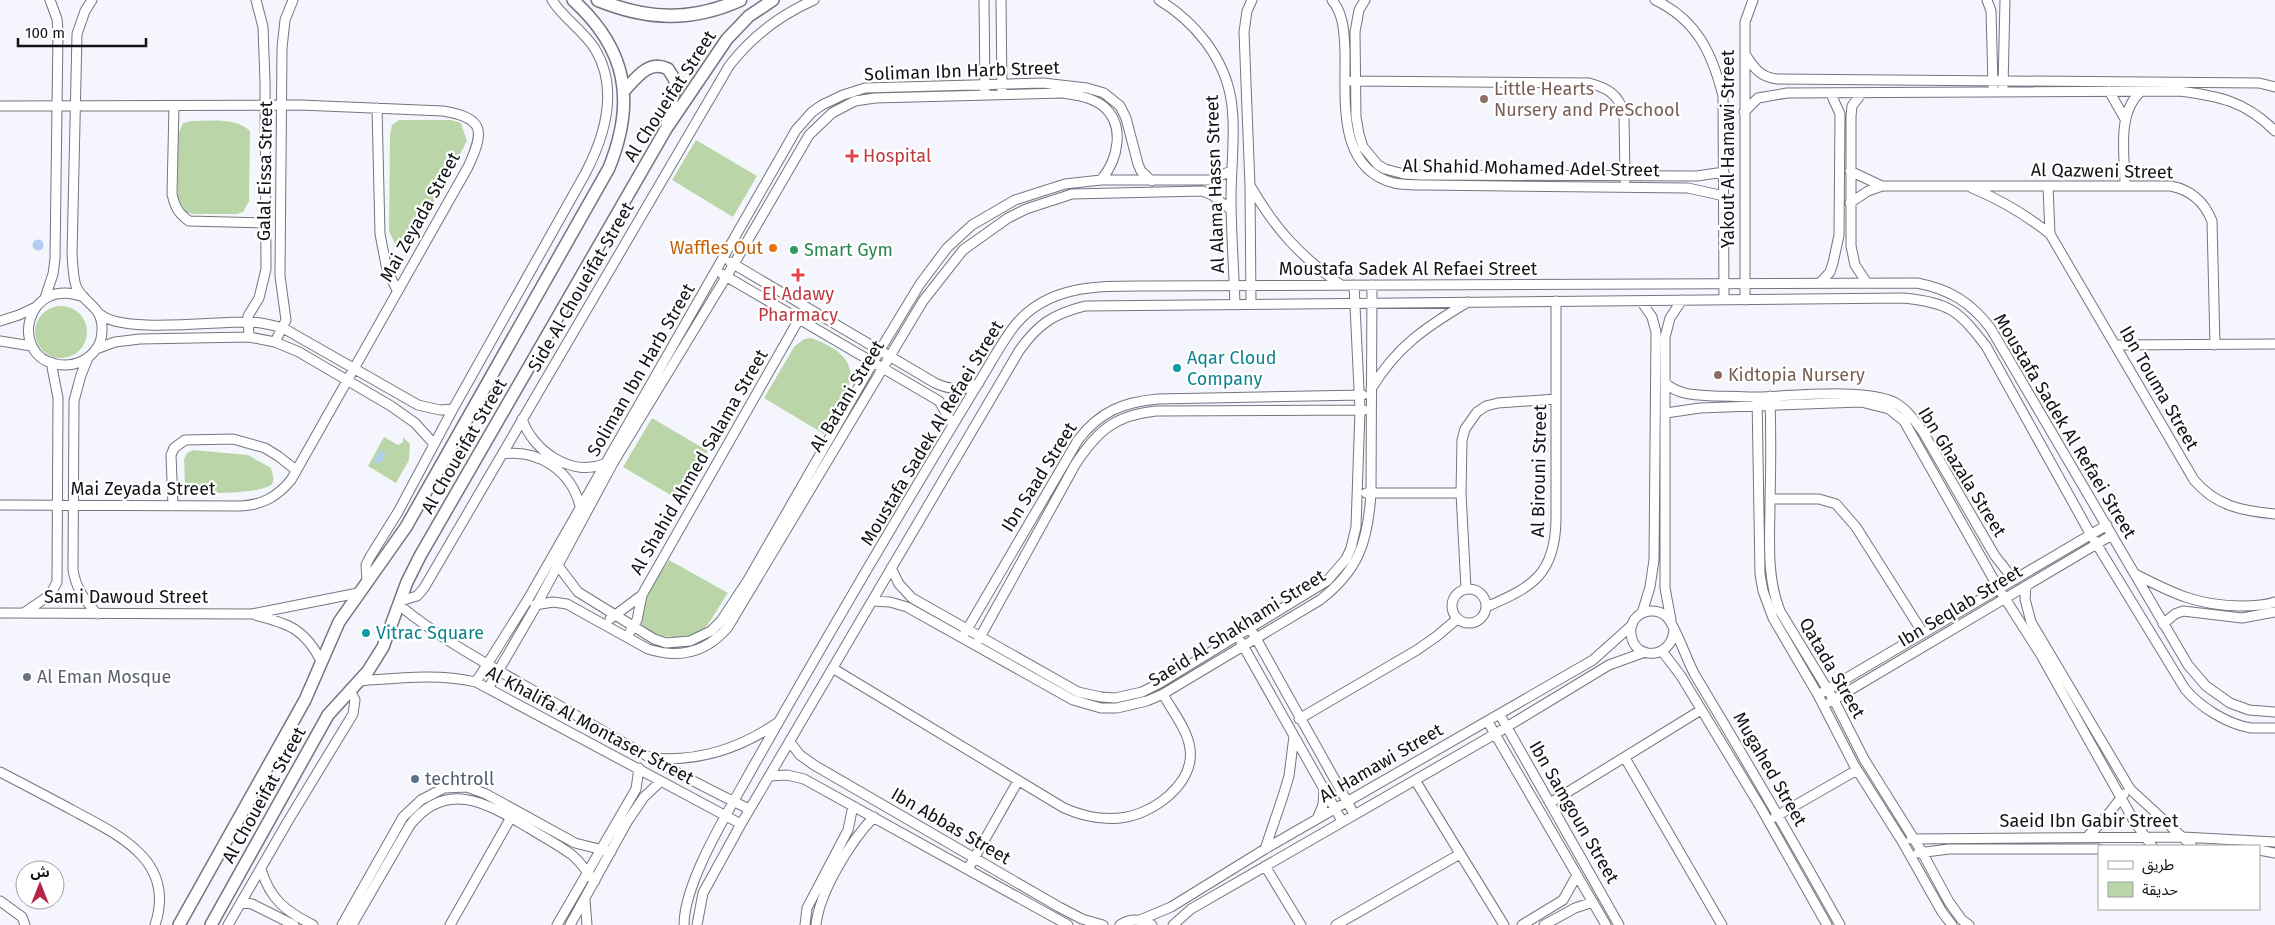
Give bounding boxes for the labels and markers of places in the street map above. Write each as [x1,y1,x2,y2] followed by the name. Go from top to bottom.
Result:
[1494,78,1680,121] place label: Little Hearts Nursery and PreSchool
[1478,93,1490,105] marker: Little Hearts Nursery and PreSchool
[863,145,931,167] place label: Hospital
[845,149,859,163] marker: Hospital
[670,237,763,259] place label: Waffles Out
[804,239,893,261] place label: Smart Gym
[767,242,779,254] marker: Waffles Out
[788,244,800,256] marker: Smart Gym
[792,269,804,281] marker: El Adawy Pharmacy
[758,283,838,326] place label: El Adawy Pharmacy
[1187,347,1276,390] place label: Aqar Cloud Company
[1171,362,1183,374] marker: Aqar Cloud Company
[1728,364,1865,386] place label: Kidtopia Nursery
[1712,369,1724,381] marker: Kidtopia Nursery
[376,622,484,644] place label: Vitrac Square
[360,627,372,639] marker: Vitrac Square
[37,666,171,688] place label: Al Eman Mosque
[21,671,33,683] marker: Al Eman Mosque
[425,768,494,790] place label: techtroll
[409,773,421,785] marker: techtroll

